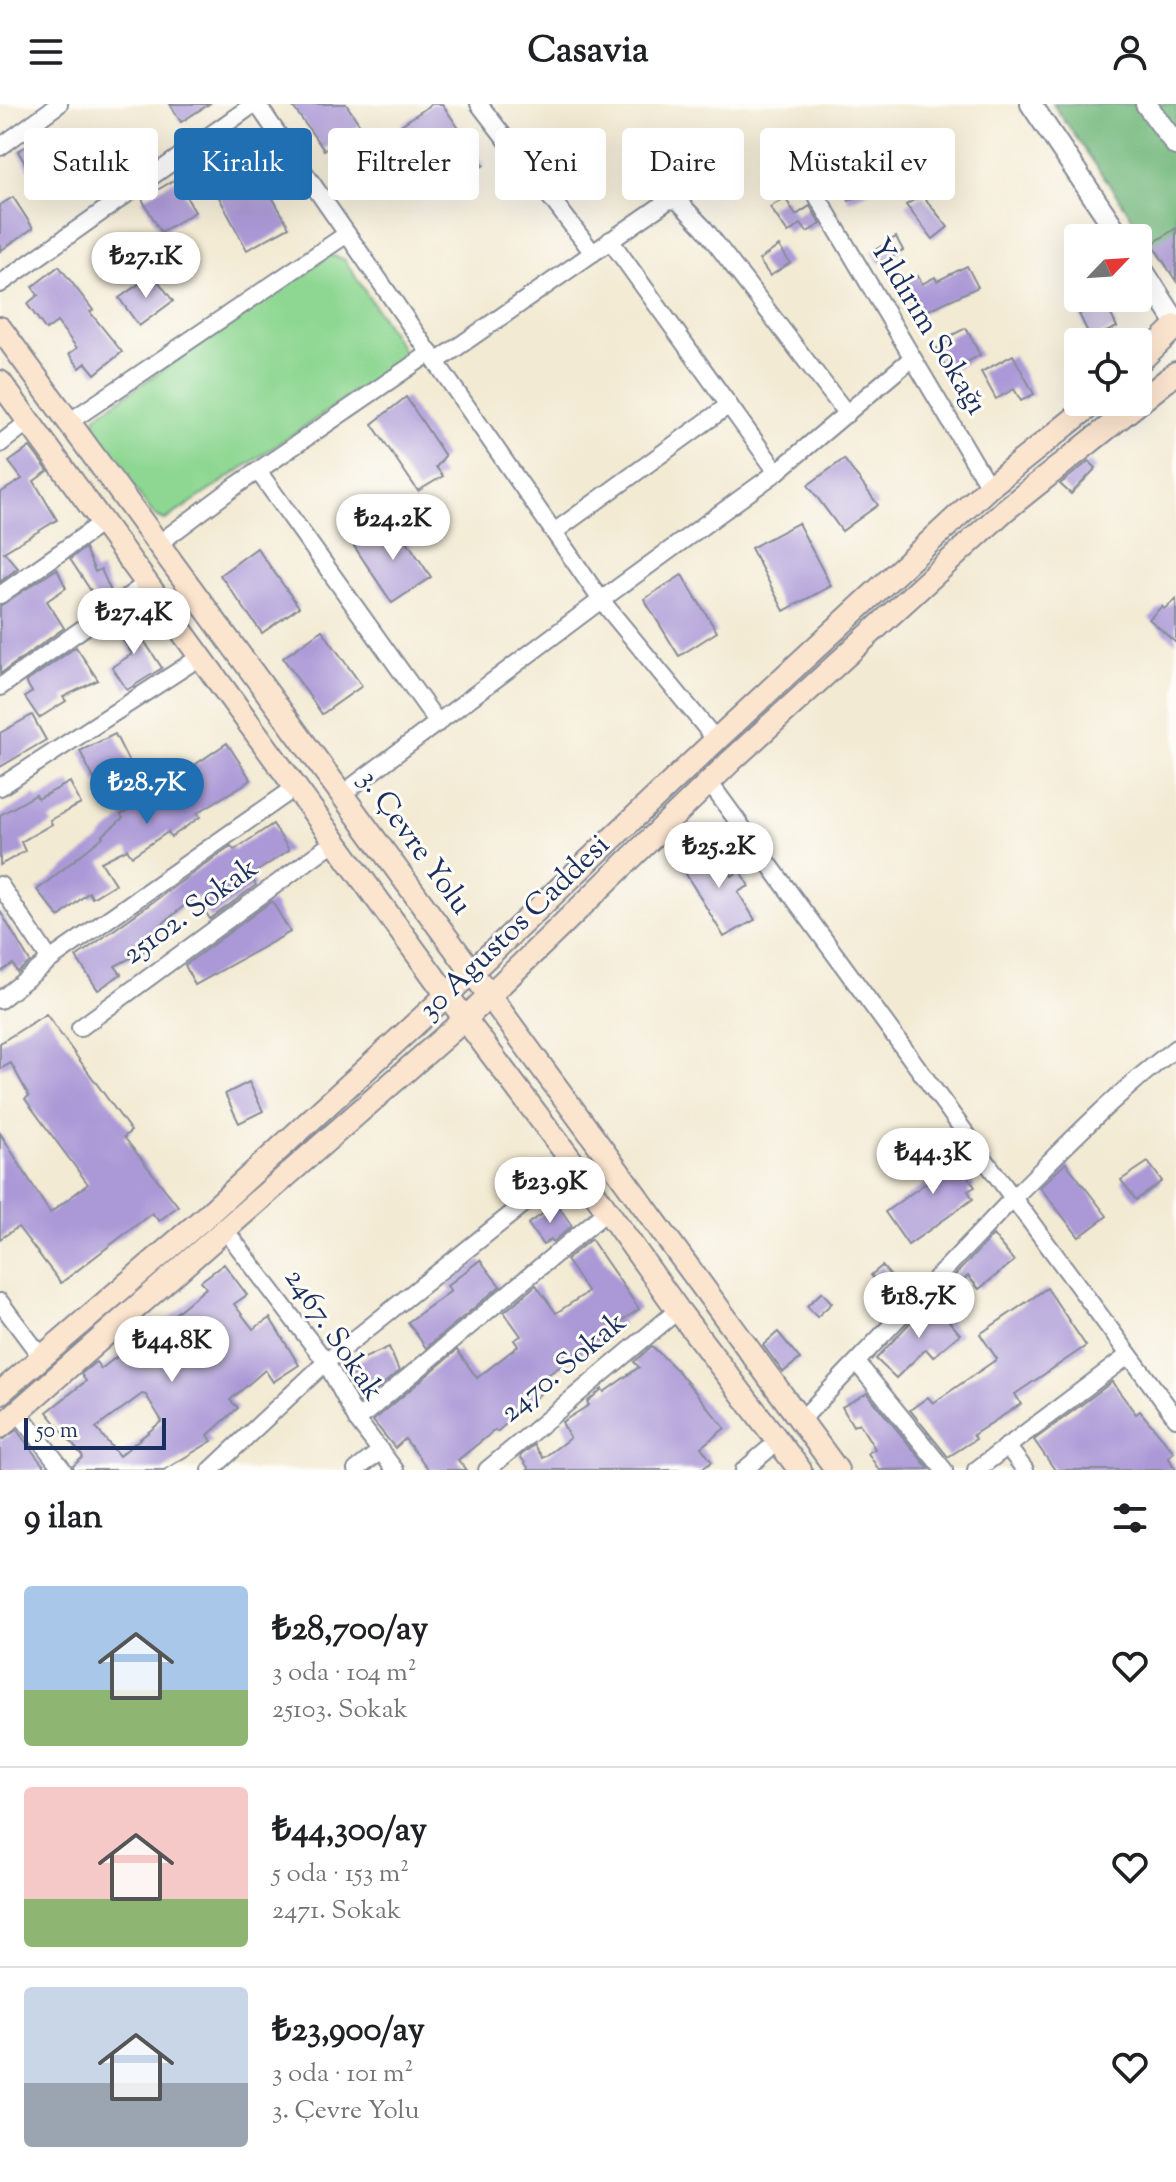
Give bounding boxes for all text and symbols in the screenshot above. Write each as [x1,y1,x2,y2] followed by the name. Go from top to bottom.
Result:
[528,26,649,78] text: Casavia
[24,30,68,74] icon: menu
[1108,30,1152,74] icon: person
[24,128,158,200] chip: Satılık
[174,128,312,200] chip: Kiralık
[328,128,479,200] chip: Filtreler
[495,128,606,200] chip: Yeni
[622,128,744,200] chip: Daire
[760,128,955,200] chip: Müstakil ev
[1064,224,1152,312] north arrow
[1064,224,1152,416] map controls
[857,231,997,423] street label: Yıldırım Sokağı
[81,232,211,300] pin: ₺27.1K
[109,239,183,276] text: ₺27.1K
[1064,328,1152,416] button: locate
[328,494,458,562] pin: ₺24.2K
[354,501,432,538] text: ₺24.2K
[69,588,199,656] pin: ₺27.4K
[95,595,173,632] text: ₺27.4K
[82,758,212,826] pin: ₺28.7K
[347,761,481,925] street label: 3. Çevre Yolu
[108,765,186,802] text: ₺28.7K
[654,822,784,890] pin: ₺25.2K
[410,825,620,1031] street label: 30 Agustos Caddesi
[682,829,756,866] text: ₺25.2K
[114,848,268,976] street label: 25102. Sokak
[868,1128,998,1196] pin: ₺44.3K
[895,1135,971,1172] text: ₺44.3K
[485,1157,615,1225] pin: ₺23.9K
[512,1164,588,1201] text: ₺23.9K
[273,1260,393,1410] street label: 2467. Sokak
[854,1272,984,1340] pin: ₺18.7K
[882,1279,956,1316] text: ₺18.7K
[491,1302,637,1434] street label: 2470. Sokak
[107,1316,237,1384] pin: ₺44.8K
[132,1323,212,1360] text: ₺44.8K
[24,1414,166,1450] scale bar
[36,1416,78,1448] text: 50 m
[24,1494,103,1543] text: 9 ilan
[1108,1496,1152,1540] icon: filters
[272,1606,428,1655] text: ₺28,700/ay
[88,1618,184,1714] icon: home
[1108,1644,1152,1688] icon: heart
[272,1655,417,1692] text: 3 oda · 104 m²
[272,1692,408,1729] text: 25103. Sokak
[272,1807,427,1856] text: ₺44,300/ay
[88,1819,184,1915] icon: home
[1108,1845,1152,1889] icon: heart
[272,1856,409,1893] text: 5 oda · 153 m²
[272,1893,401,1930] text: 2471. Sokak
[272,2007,425,2056] text: ₺23,900/ay
[88,2019,184,2115] icon: home
[1108,2045,1152,2089] icon: heart
[272,2056,413,2093] text: 3 oda · 101 m²
[272,2093,420,2130] text: 3. Çevre Yolu

